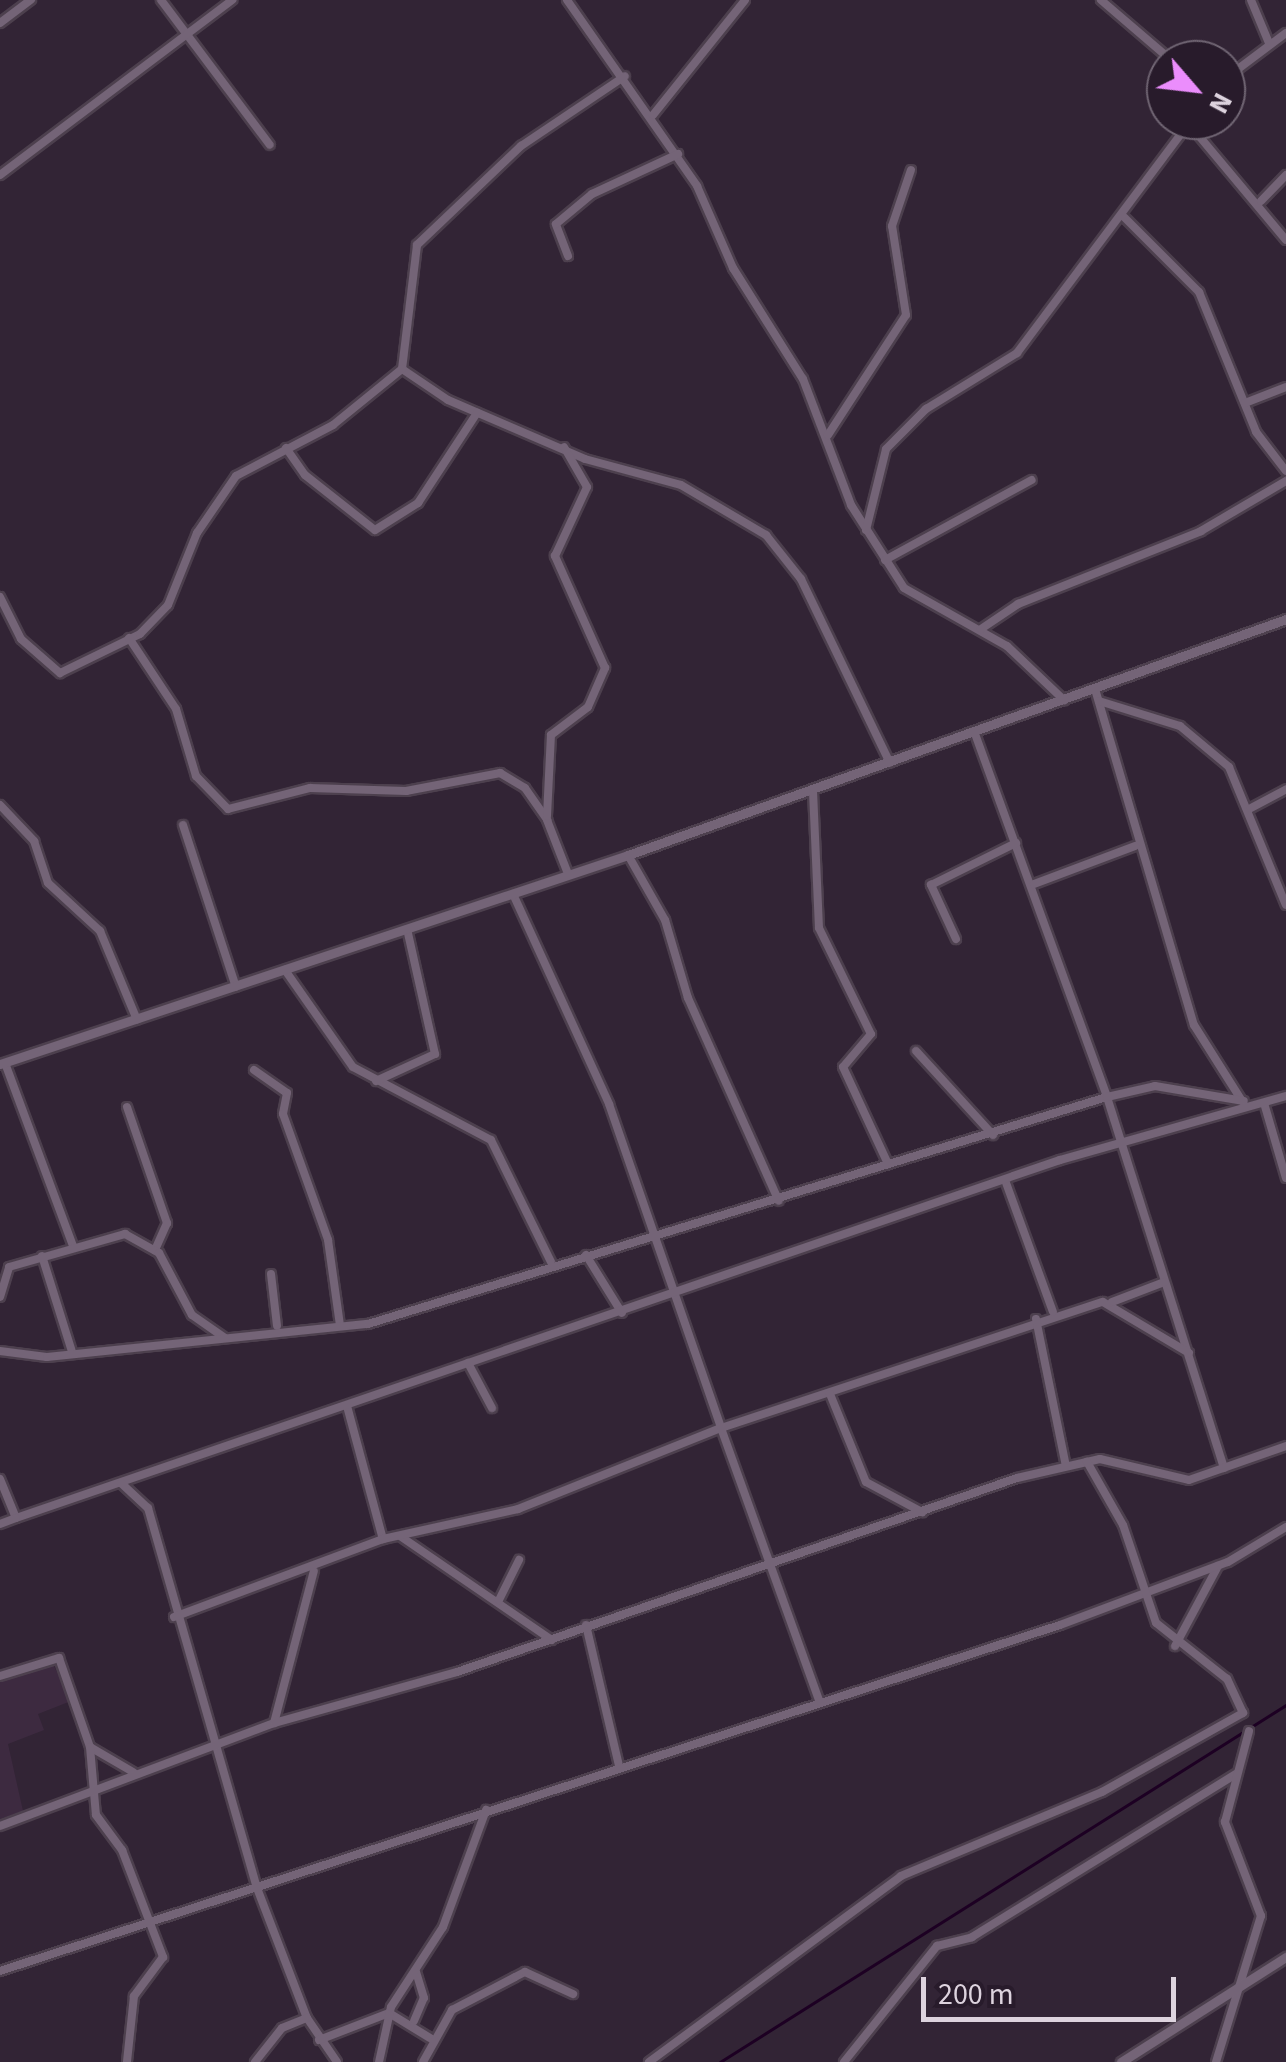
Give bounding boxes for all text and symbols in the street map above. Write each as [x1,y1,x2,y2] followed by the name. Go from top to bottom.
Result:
[1146,40,1246,140] north arrow
[1199,86,1243,121] text: N
[926,1957,1181,2019] scale bar
[938,1973,1014,2016] text: 200 m

